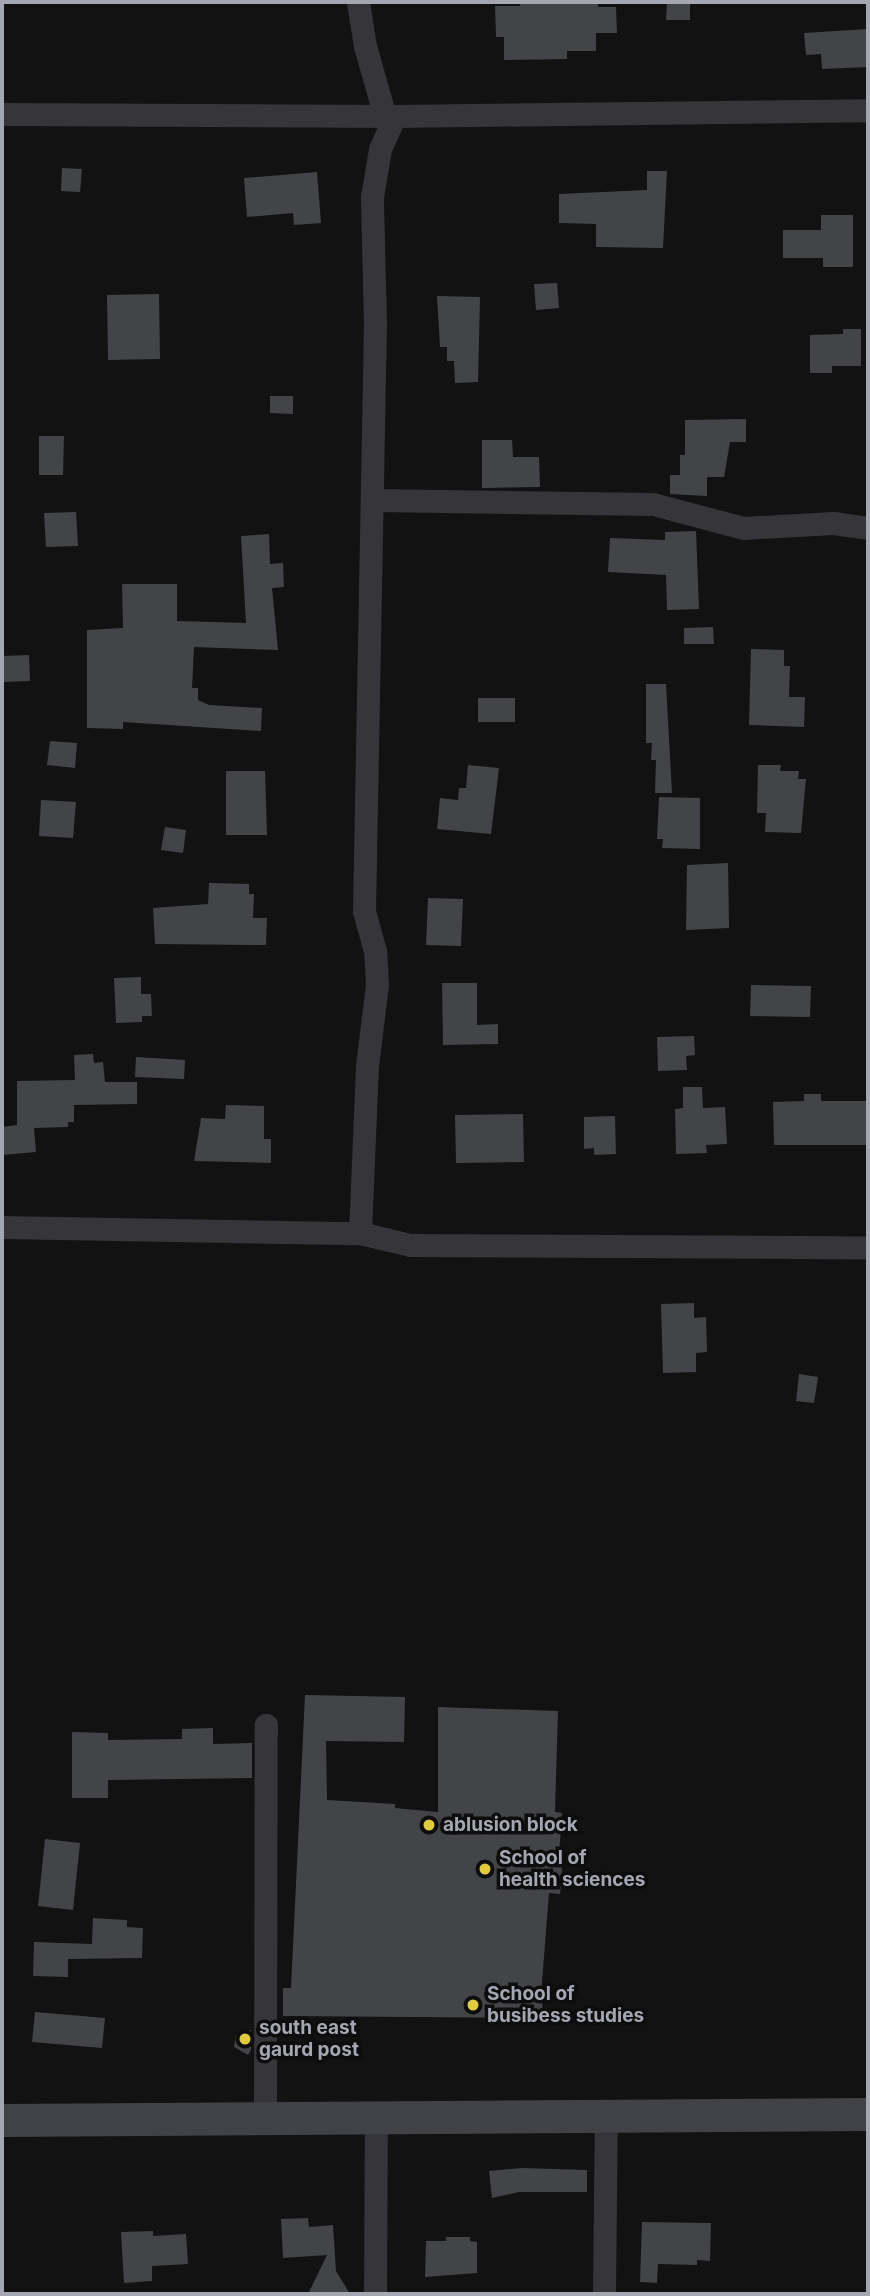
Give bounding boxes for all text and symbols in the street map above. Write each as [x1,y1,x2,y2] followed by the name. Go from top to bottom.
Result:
[443,1814,578,1836] place label: ablusion block
[421,1817,437,1833] marker: ablusion block
[499,1847,645,1891] place label: School of health sciences
[477,1861,493,1877] marker: School of health sciences
[487,1983,644,2027] place label: School of busibess studies
[465,1997,481,2013] marker: School of busibess studies
[259,2017,359,2061] place label: south east gaurd post
[237,2031,253,2047] marker: south east gaurd post

